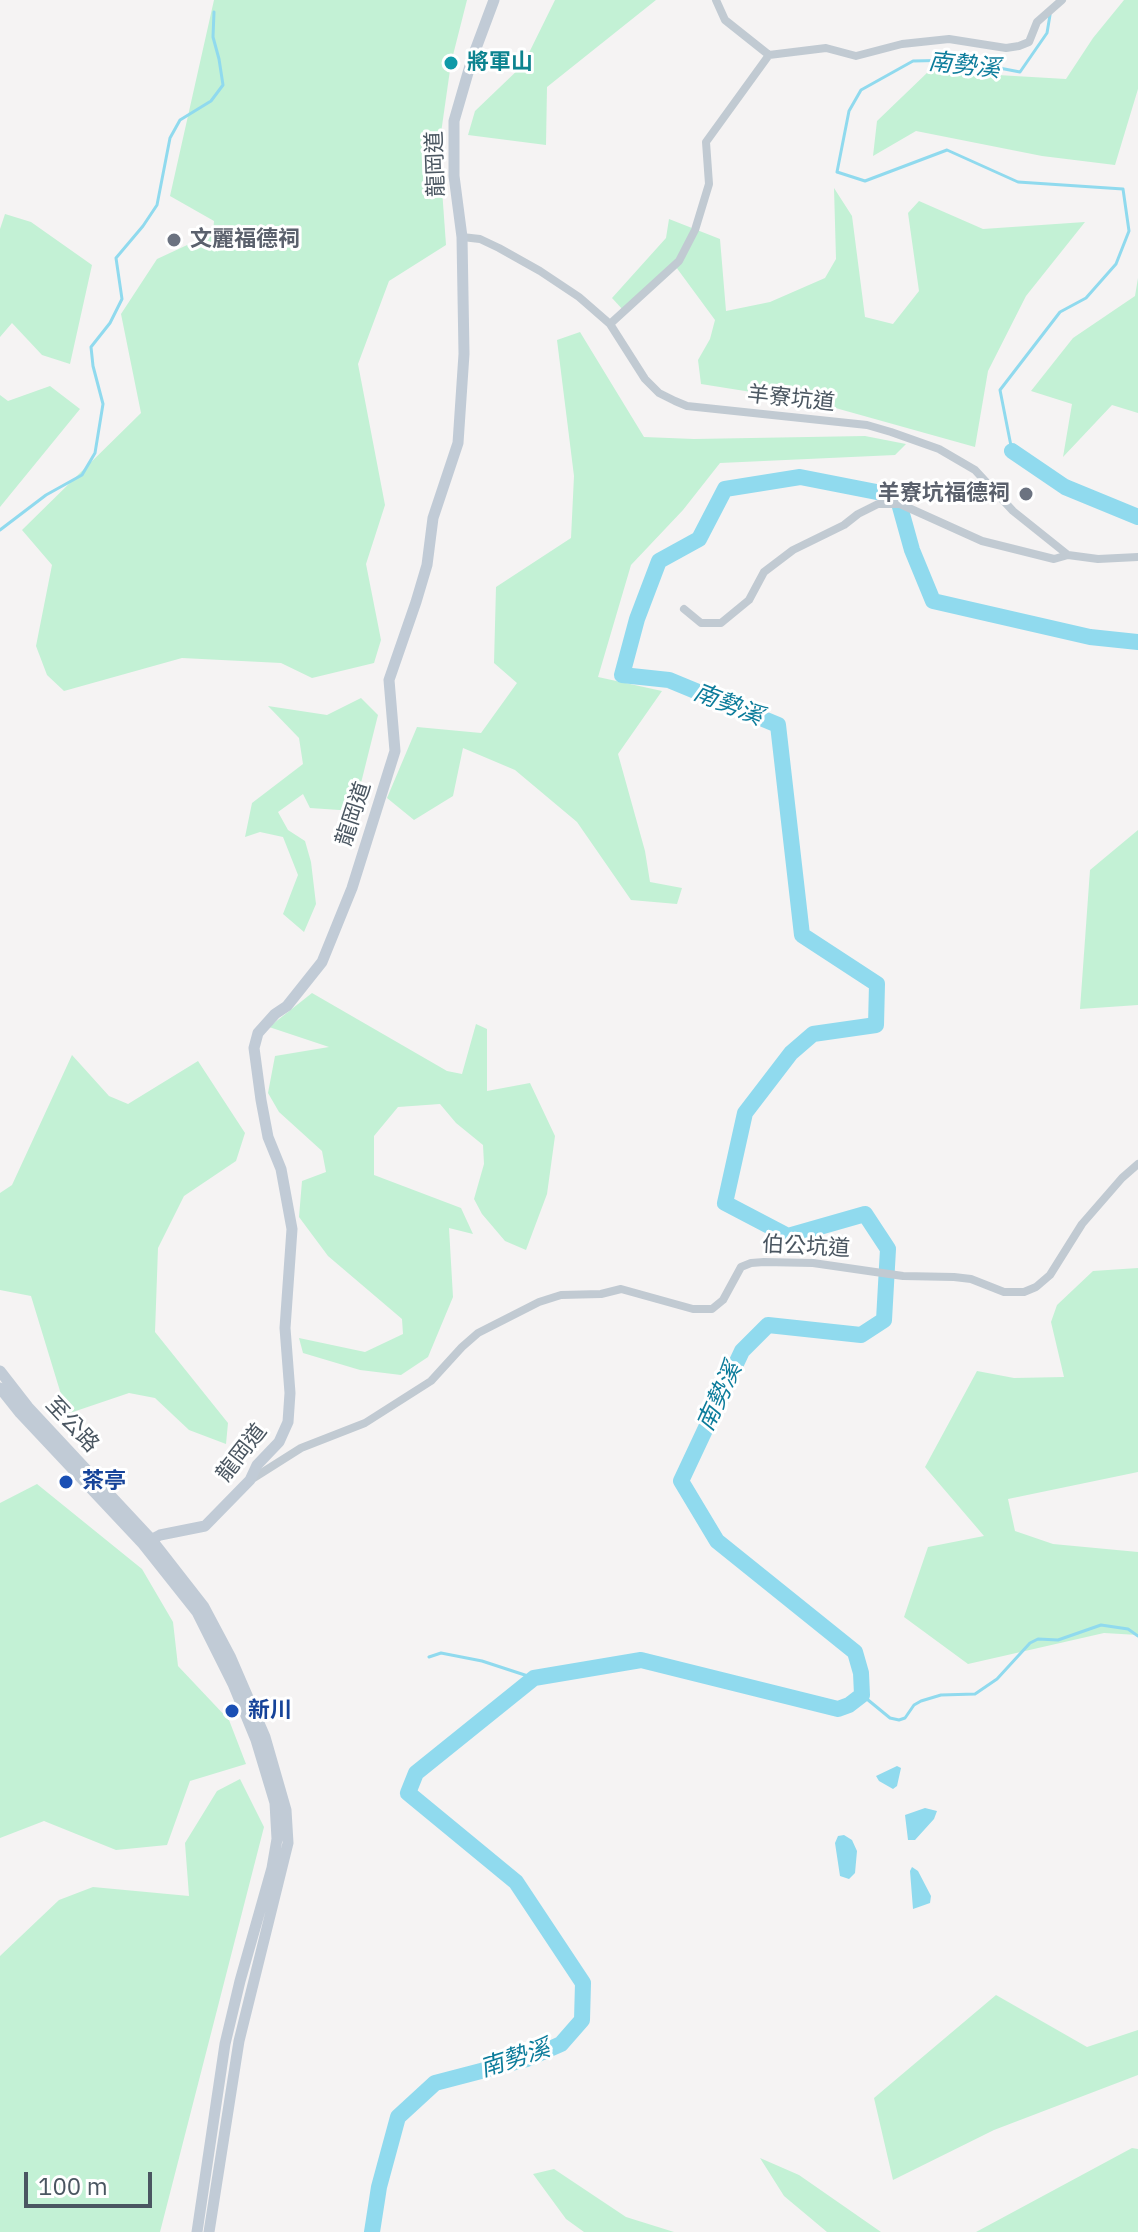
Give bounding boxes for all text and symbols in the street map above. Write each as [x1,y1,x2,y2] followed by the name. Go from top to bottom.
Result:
[927,48,1001,84] water label: 南勢溪
[467,50,533,76] place label: 將軍山
[442,54,460,72] marker: 將軍山
[422,131,450,197] street label: 龍岡道
[190,227,300,253] place label: 文麗福德祠
[165,231,183,249] marker: 文麗福德祠
[746,381,836,417] street label: 羊寮坑道
[878,481,1010,507] place label: 羊寮坑福德祠
[1017,485,1035,503] marker: 羊寮坑福德祠
[689,678,767,732] water label: 南勢溪
[331,779,377,849] street label: 龍岡道
[761,1232,851,1262] street label: 伯公坑道
[692,1358,748,1436] water label: 南勢溪
[40,1392,104,1458] street label: 至公路
[211,1419,273,1487] street label: 龍岡道
[82,1469,126,1495] place label: 茶亭
[57,1473,75,1491] marker: 茶亭
[248,1698,292,1724] place label: 新川
[223,1702,241,1720] marker: 新川
[476,2034,554,2084] water label: 南勢溪
[28,2156,156,2206] scale bar
[38,2170,108,2202] text: 100 m

